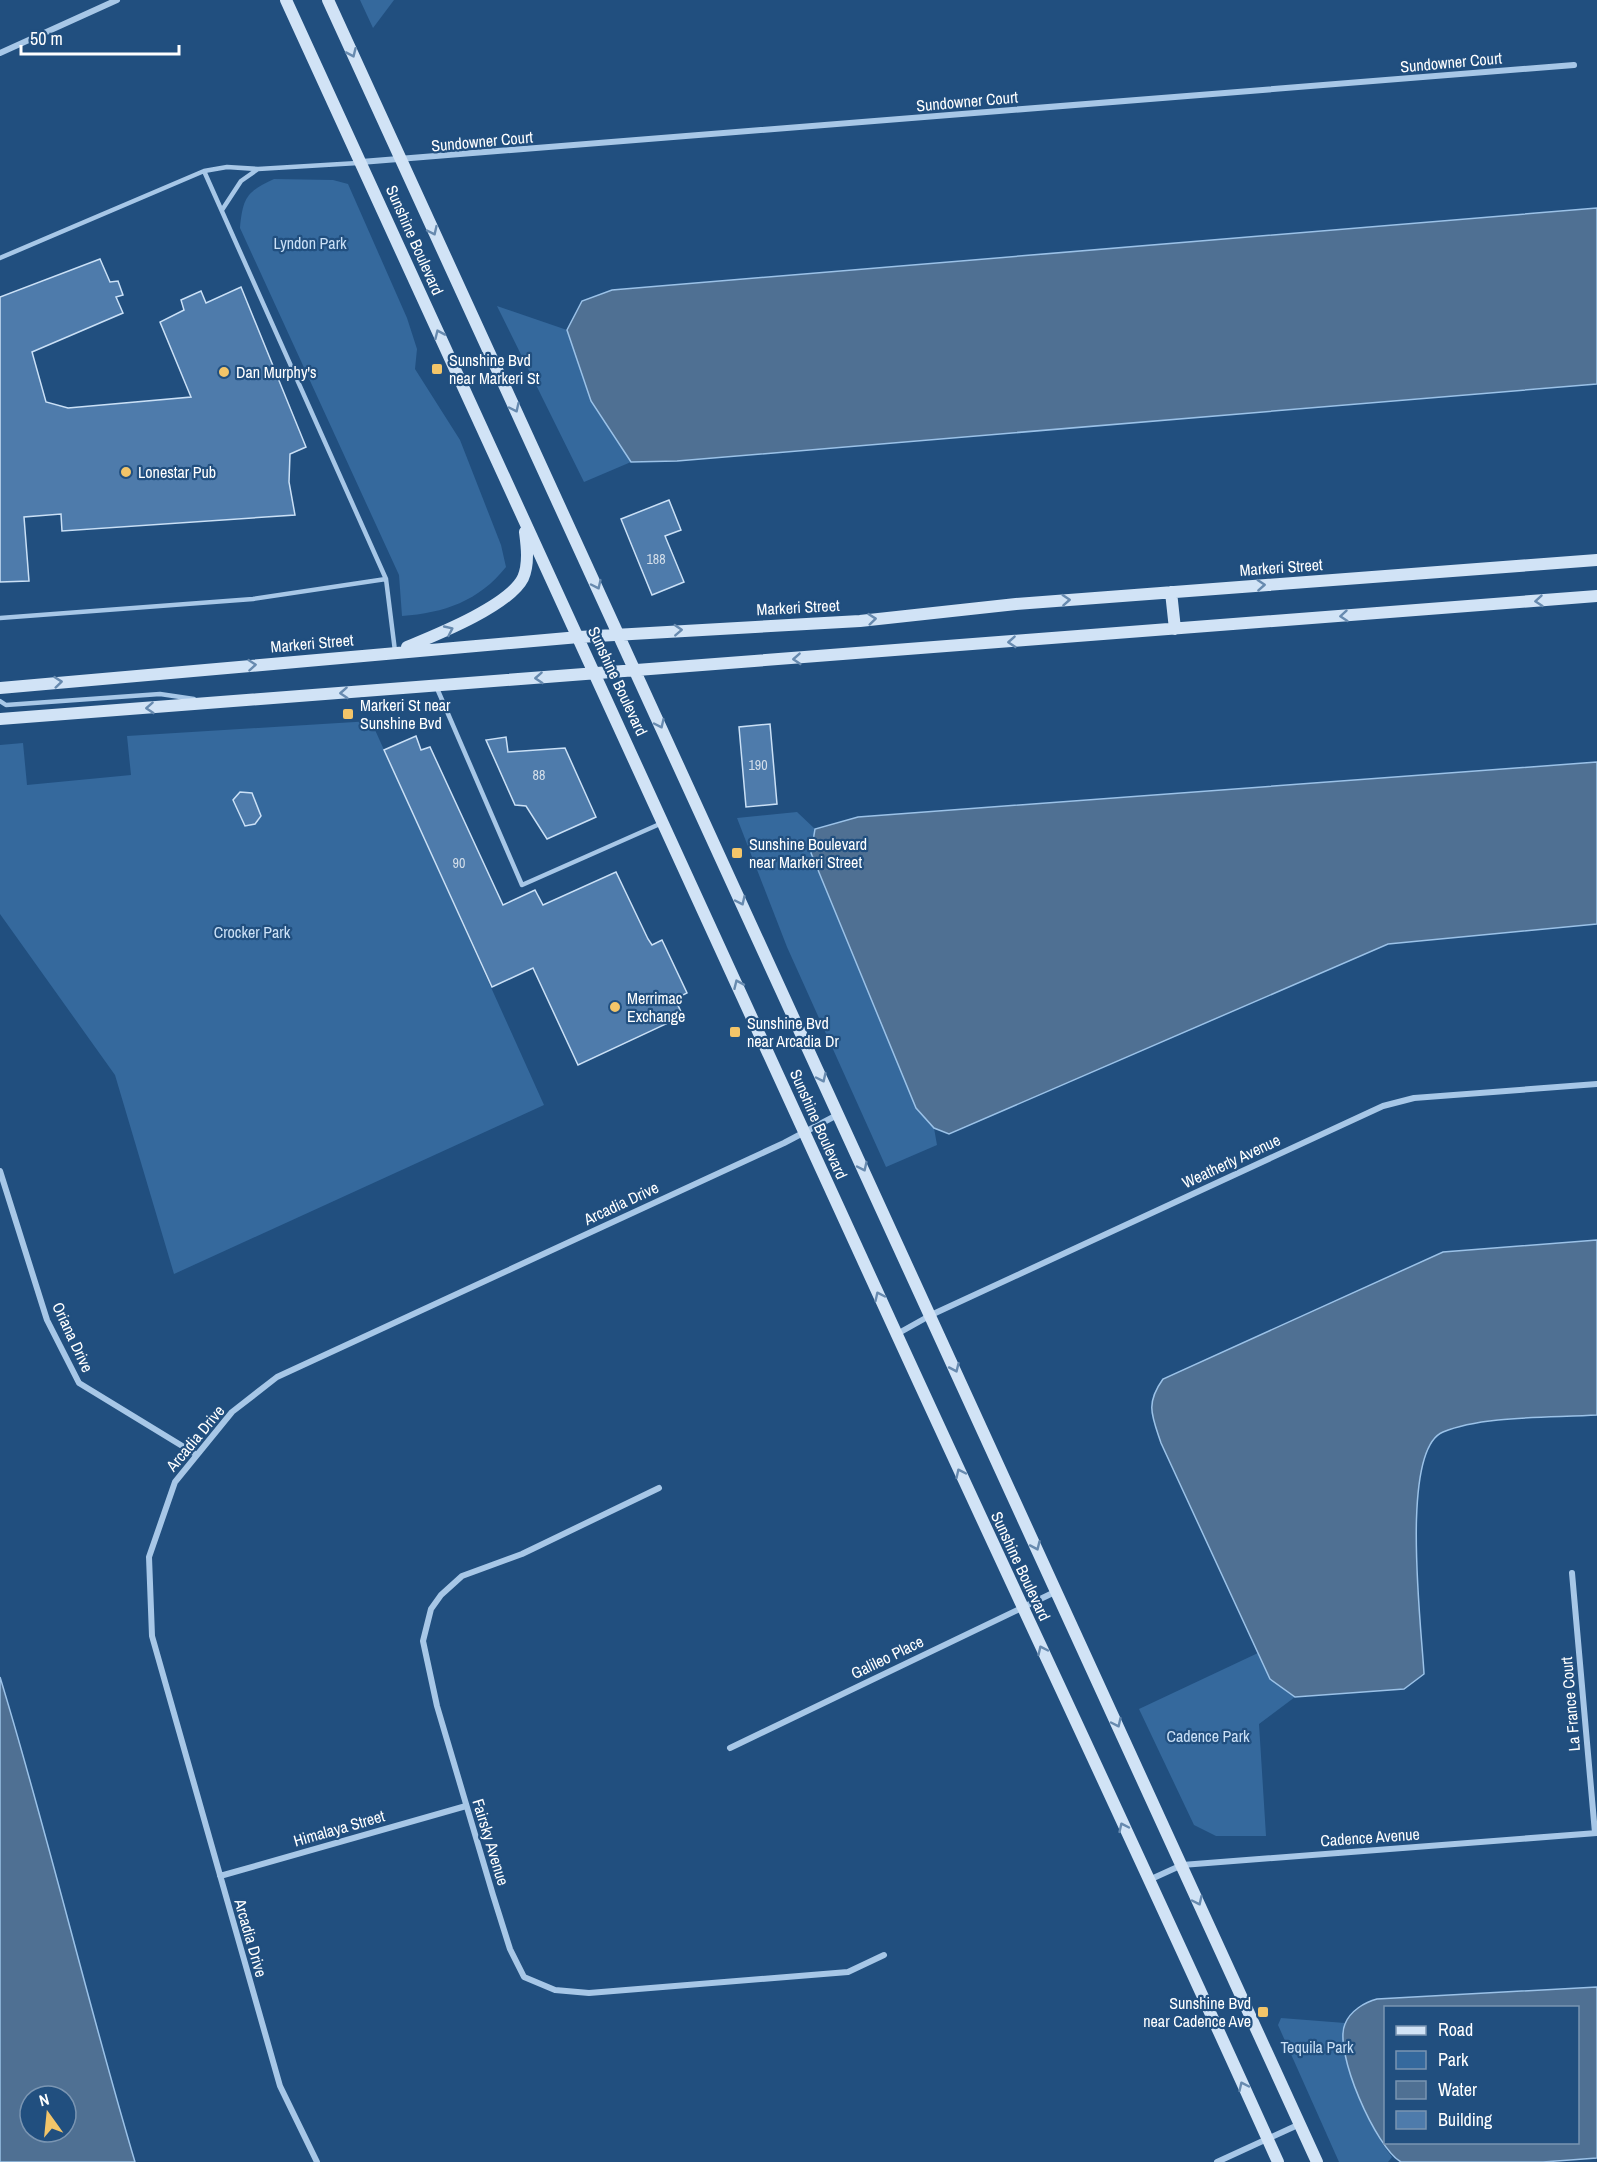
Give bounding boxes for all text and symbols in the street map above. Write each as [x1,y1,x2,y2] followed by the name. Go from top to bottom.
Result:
[21,18,178,56] scale bar
[30,26,63,51] text: 50 m
[345,47,357,58] one-way arrow
[1399,47,1503,77] street label: Sundowner Court
[915,86,1019,116] street label: Sundowner Court
[430,126,534,156] street label: Sundowner Court
[381,182,449,298] street label: Sunshine Boulevard
[426,224,438,235] one-way arrow
[273,232,347,254] park label: Lyndon Park
[435,329,447,340] one-way arrow
[449,349,540,389] place label: Sunshine Bvd near Markeri St
[236,361,317,383] place label: Dan Murphy's
[430,362,444,376] marker: Sunshine Bvd near Markeri St
[217,365,231,379] marker: Dan Murphy's
[508,401,520,412] one-way arrow
[138,461,216,483] place label: Lonestar Pub
[119,465,133,479] marker: Lonestar Pub
[646,550,666,568] house number: 188
[1239,553,1324,581] street label: Markeri Street
[589,578,601,589] one-way arrow
[1256,579,1265,592] one-way arrow
[756,594,840,620] street label: Markeri Street
[1062,594,1071,607] one-way arrow
[1534,594,1543,607] one-way arrow
[1340,609,1349,622] one-way arrow
[868,613,877,626] one-way arrow
[583,623,653,739] street label: Sunshine Boulevard
[673,624,682,637] one-way arrow
[442,625,453,637] one-way arrow
[270,628,355,658] street label: Markeri Street
[1008,635,1017,648] one-way arrow
[792,652,801,665] one-way arrow
[248,659,257,672] one-way arrow
[534,671,543,684] one-way arrow
[54,676,63,689] one-way arrow
[340,686,349,699] one-way arrow
[360,694,451,734] place label: Markeri St near Sunshine Bvd
[145,701,154,714] one-way arrow
[341,707,355,721] marker: Markeri St near Sunshine Bvd
[653,717,665,728] one-way arrow
[748,756,768,774] house number: 190
[533,766,545,784] house number: 88
[749,833,867,873] place label: Sunshine Boulevard near Markeri Street
[730,846,744,860] marker: Sunshine Boulevard near Markeri Street
[453,854,465,872] house number: 90
[734,895,746,906] one-way arrow
[214,921,291,943] park label: Crocker Park
[733,980,745,991] one-way arrow
[627,987,685,1027] place label: Merrimac Exchange
[608,1000,622,1014] marker: Merrimac Exchange
[747,1012,840,1052] place label: Sunshine Bvd near Arcadia Dr
[728,1025,742,1039] marker: Sunshine Bvd near Arcadia Dr
[785,1066,853,1182] street label: Sunshine Boulevard
[815,1072,827,1083] one-way arrow
[1178,1129,1284,1193] street label: Weatherly Avenue
[856,1161,868,1172] one-way arrow
[579,1176,662,1230] street label: Arcadia Drive
[875,1291,887,1302] one-way arrow
[47,1298,99,1376] street label: Oriana Drive
[948,1362,960,1373] one-way arrow
[160,1400,229,1477] street label: Arcadia Drive
[956,1468,968,1479] one-way arrow
[986,1508,1056,1624] street label: Sunshine Boulevard
[1029,1539,1041,1550] one-way arrow
[847,1630,927,1684] street label: Galileo Place
[1037,1646,1049,1657] one-way arrow
[1555,1655,1585,1752] street label: La France Court
[1110,1717,1122,1728] one-way arrow
[1166,1725,1250,1747] park label: Cadence Park
[467,1796,515,1888] street label: Fairsky Avenue
[291,1804,388,1852] street label: Himalaya Street
[1119,1823,1131,1834] one-way arrow
[1319,1823,1421,1851] street label: Cadence Avenue
[1191,1894,1203,1905] one-way arrow
[229,1895,273,1980] street label: Arcadia Drive
[1143,1992,1251,2032] place label: Sunshine Bvd near Cadence Ave
[1256,2005,1270,2019] marker: Sunshine Bvd near Cadence Ave
[1384,2006,1579,2144] legend
[1438,2017,1473,2042] text: Road
[1281,2036,1354,2058] park label: Tequila Park
[1438,2047,1469,2072] text: Park
[1438,2077,1477,2102] text: Water
[1239,2081,1251,2092] one-way arrow
[18,2084,78,2144] north arrow
[37,2088,52,2111] text: N
[1438,2107,1493,2132] text: Building

